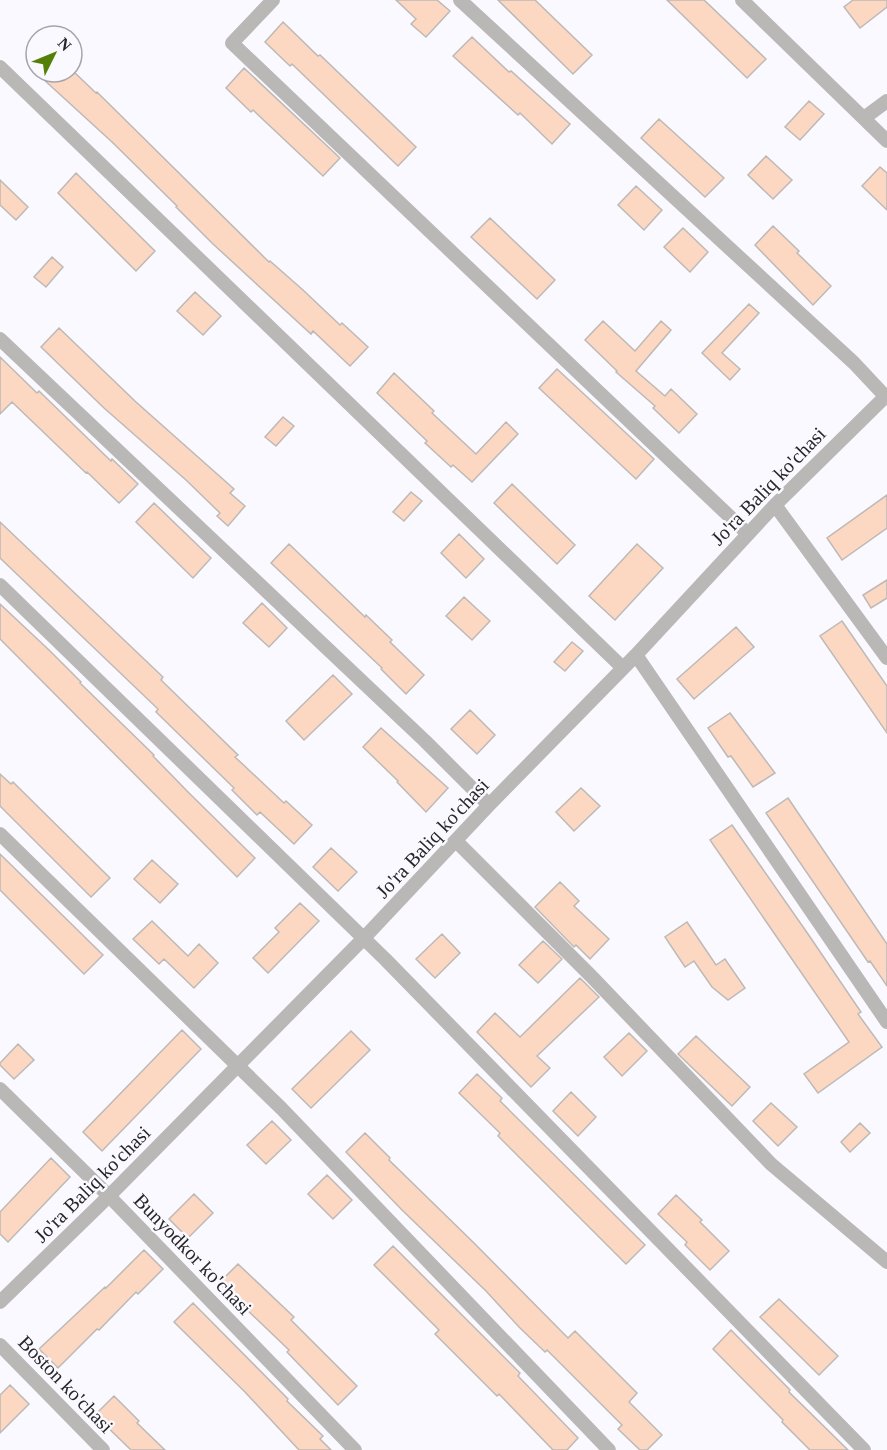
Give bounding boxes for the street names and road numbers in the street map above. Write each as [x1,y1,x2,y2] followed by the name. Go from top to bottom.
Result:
[706,422,831,550] street label: Jo'ra Baliq ko'chasi
[371,774,494,903] street label: Jo'ra Baliq ko'chasi
[29,1121,156,1247] street label: Jo'ra Baliq ko'chasi
[129,1189,257,1320] street label: Bunyodkor ko'chasi
[14,1331,118,1437] street label: Boston ko'chasi

